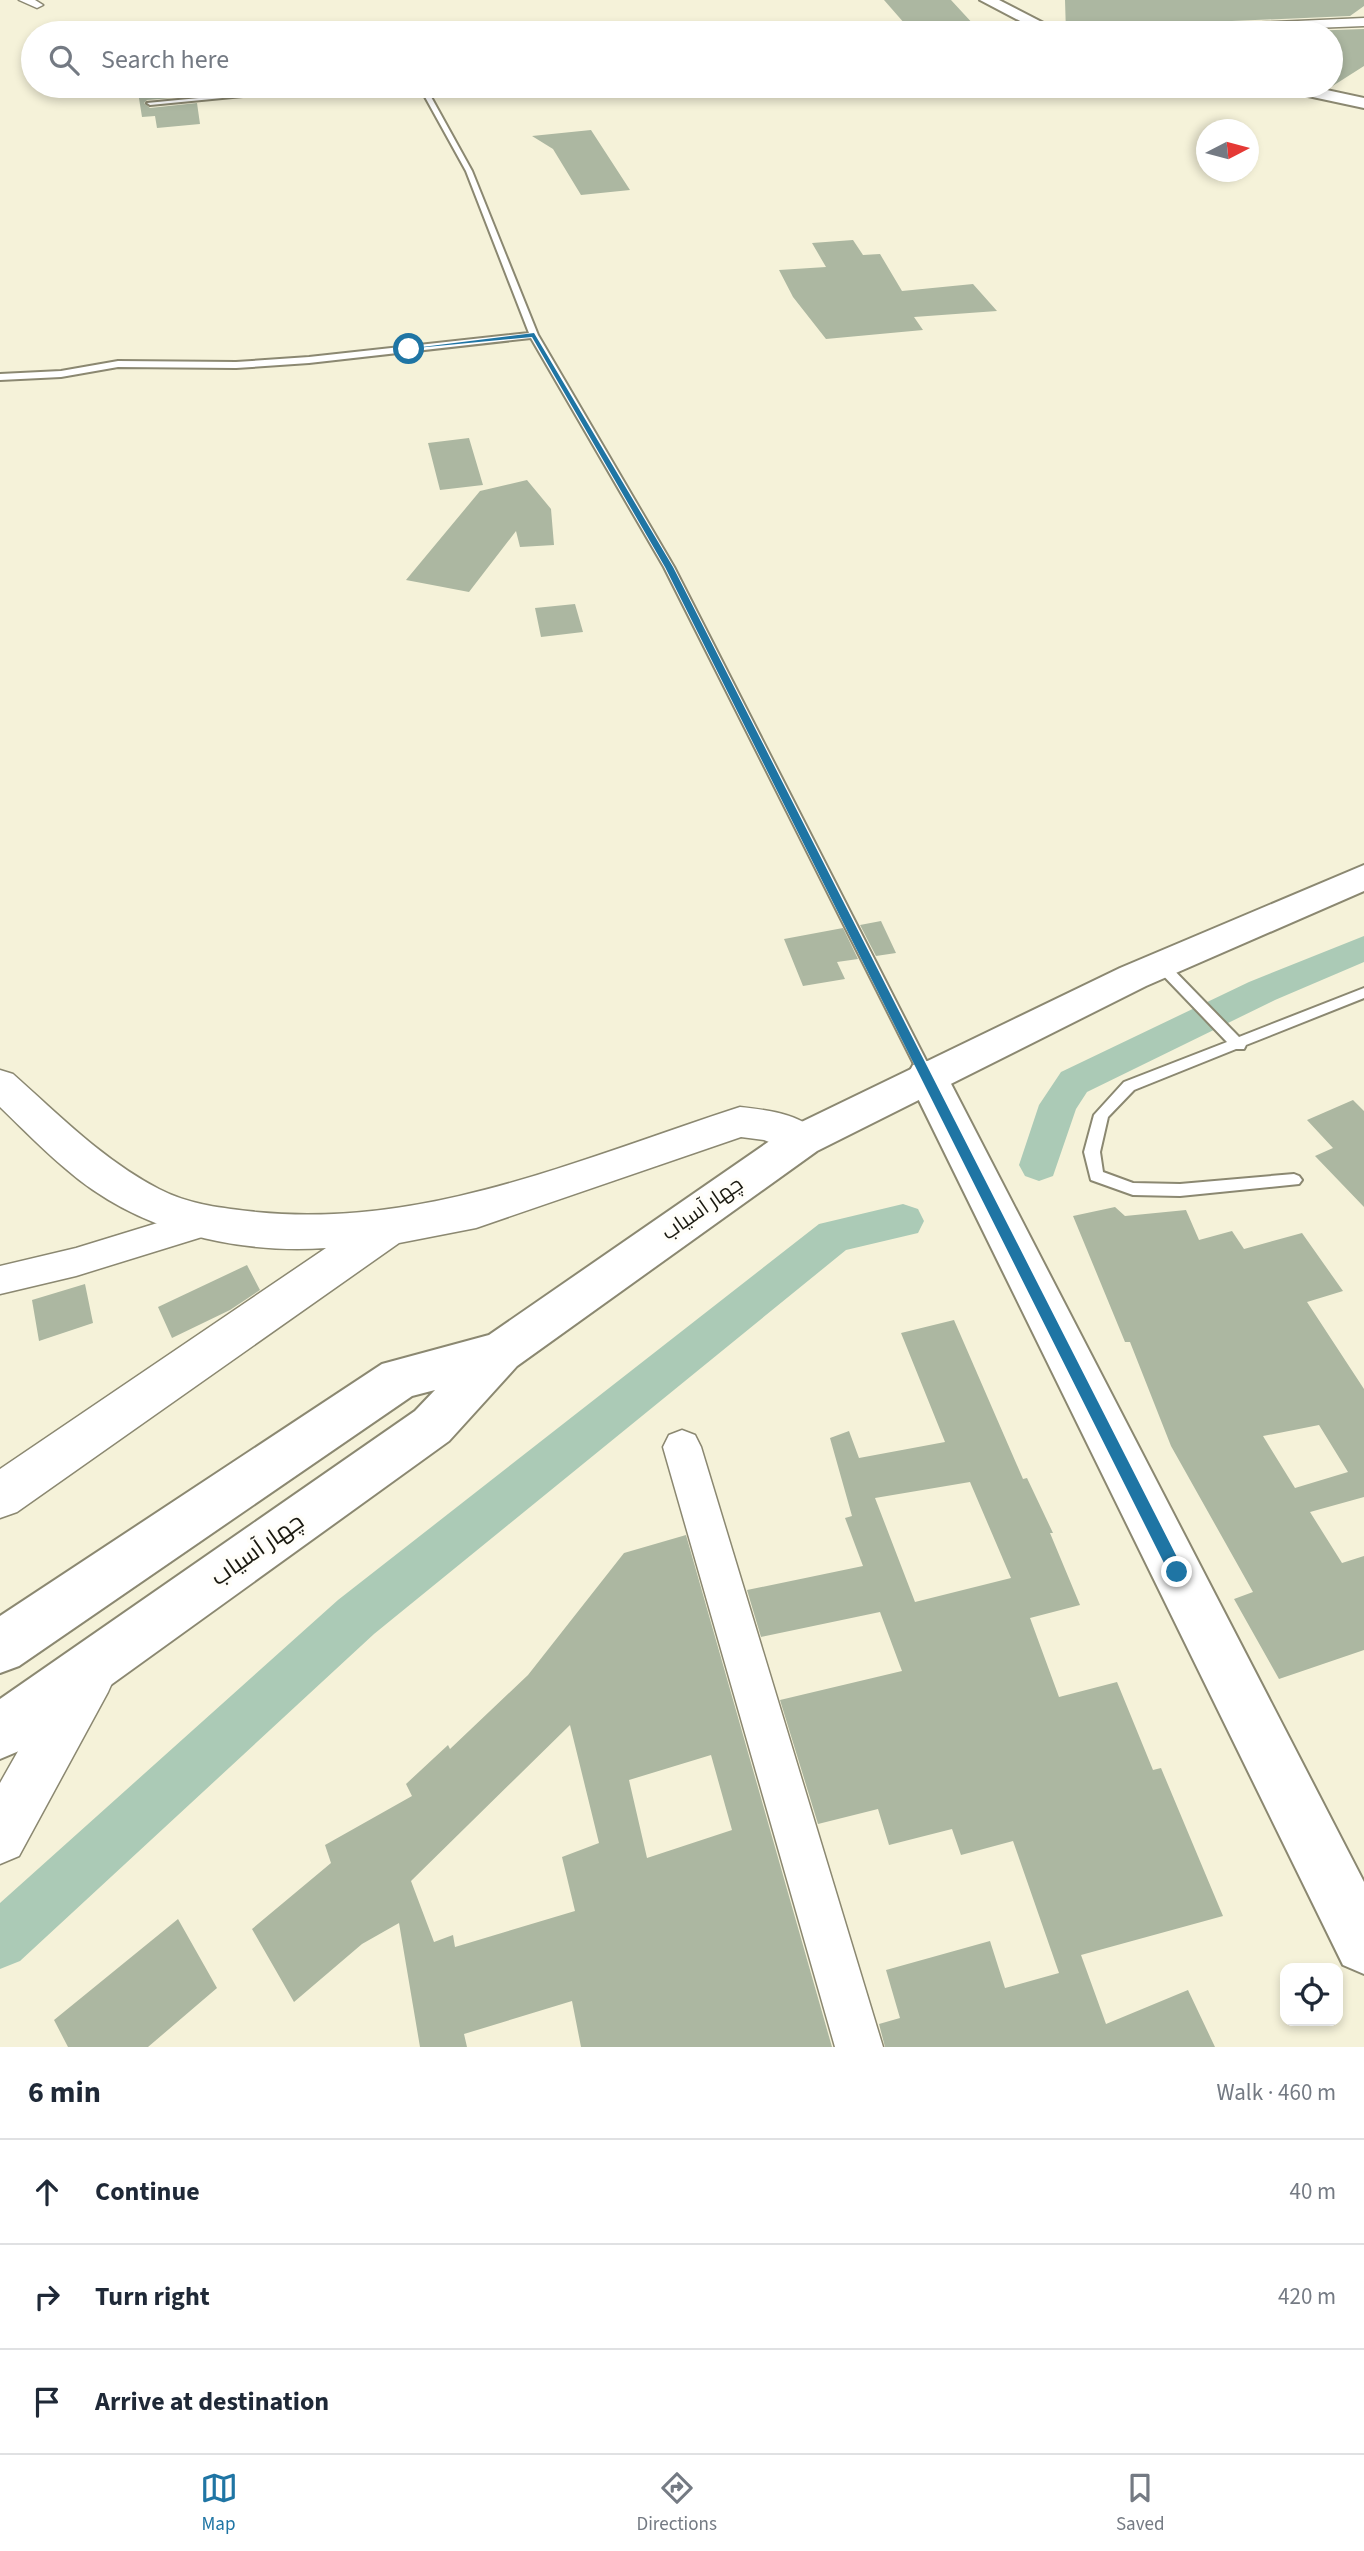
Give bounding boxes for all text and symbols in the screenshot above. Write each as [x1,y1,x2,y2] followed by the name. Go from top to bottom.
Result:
[21,21,1343,98] search box
[45,41,83,79] icon: search
[101,41,229,78] text: Search here
[1196,119,1259,182] north arrow
[393,333,424,364] route start
[655,1169,749,1247] street label: چهار آسیاب
[204,1504,311,1594] street label: چهار آسیاب
[1161,1556,1192,1587] route end
[1280,1963,1343,2026] map controls
[1280,1963,1343,2026] button: locate
[28,2071,101,2114] text: 6 min
[1217,2076,1336,2109] text: Walk · 460 m
[28,2173,66,2211] icon: ahead
[95,2173,200,2210] text: Continue
[1289,2175,1336,2208] text: 40 m
[28,2278,66,2316] icon: right
[95,2278,210,2315] text: Turn right
[1278,2280,1336,2313] text: 420 m
[28,2383,66,2421] icon: arrive
[95,2383,329,2420] text: Arrive at destination
[200,2469,238,2538] tab: Map
[637,2469,717,2538] tab: Directions
[1116,2469,1164,2538] tab: Saved

